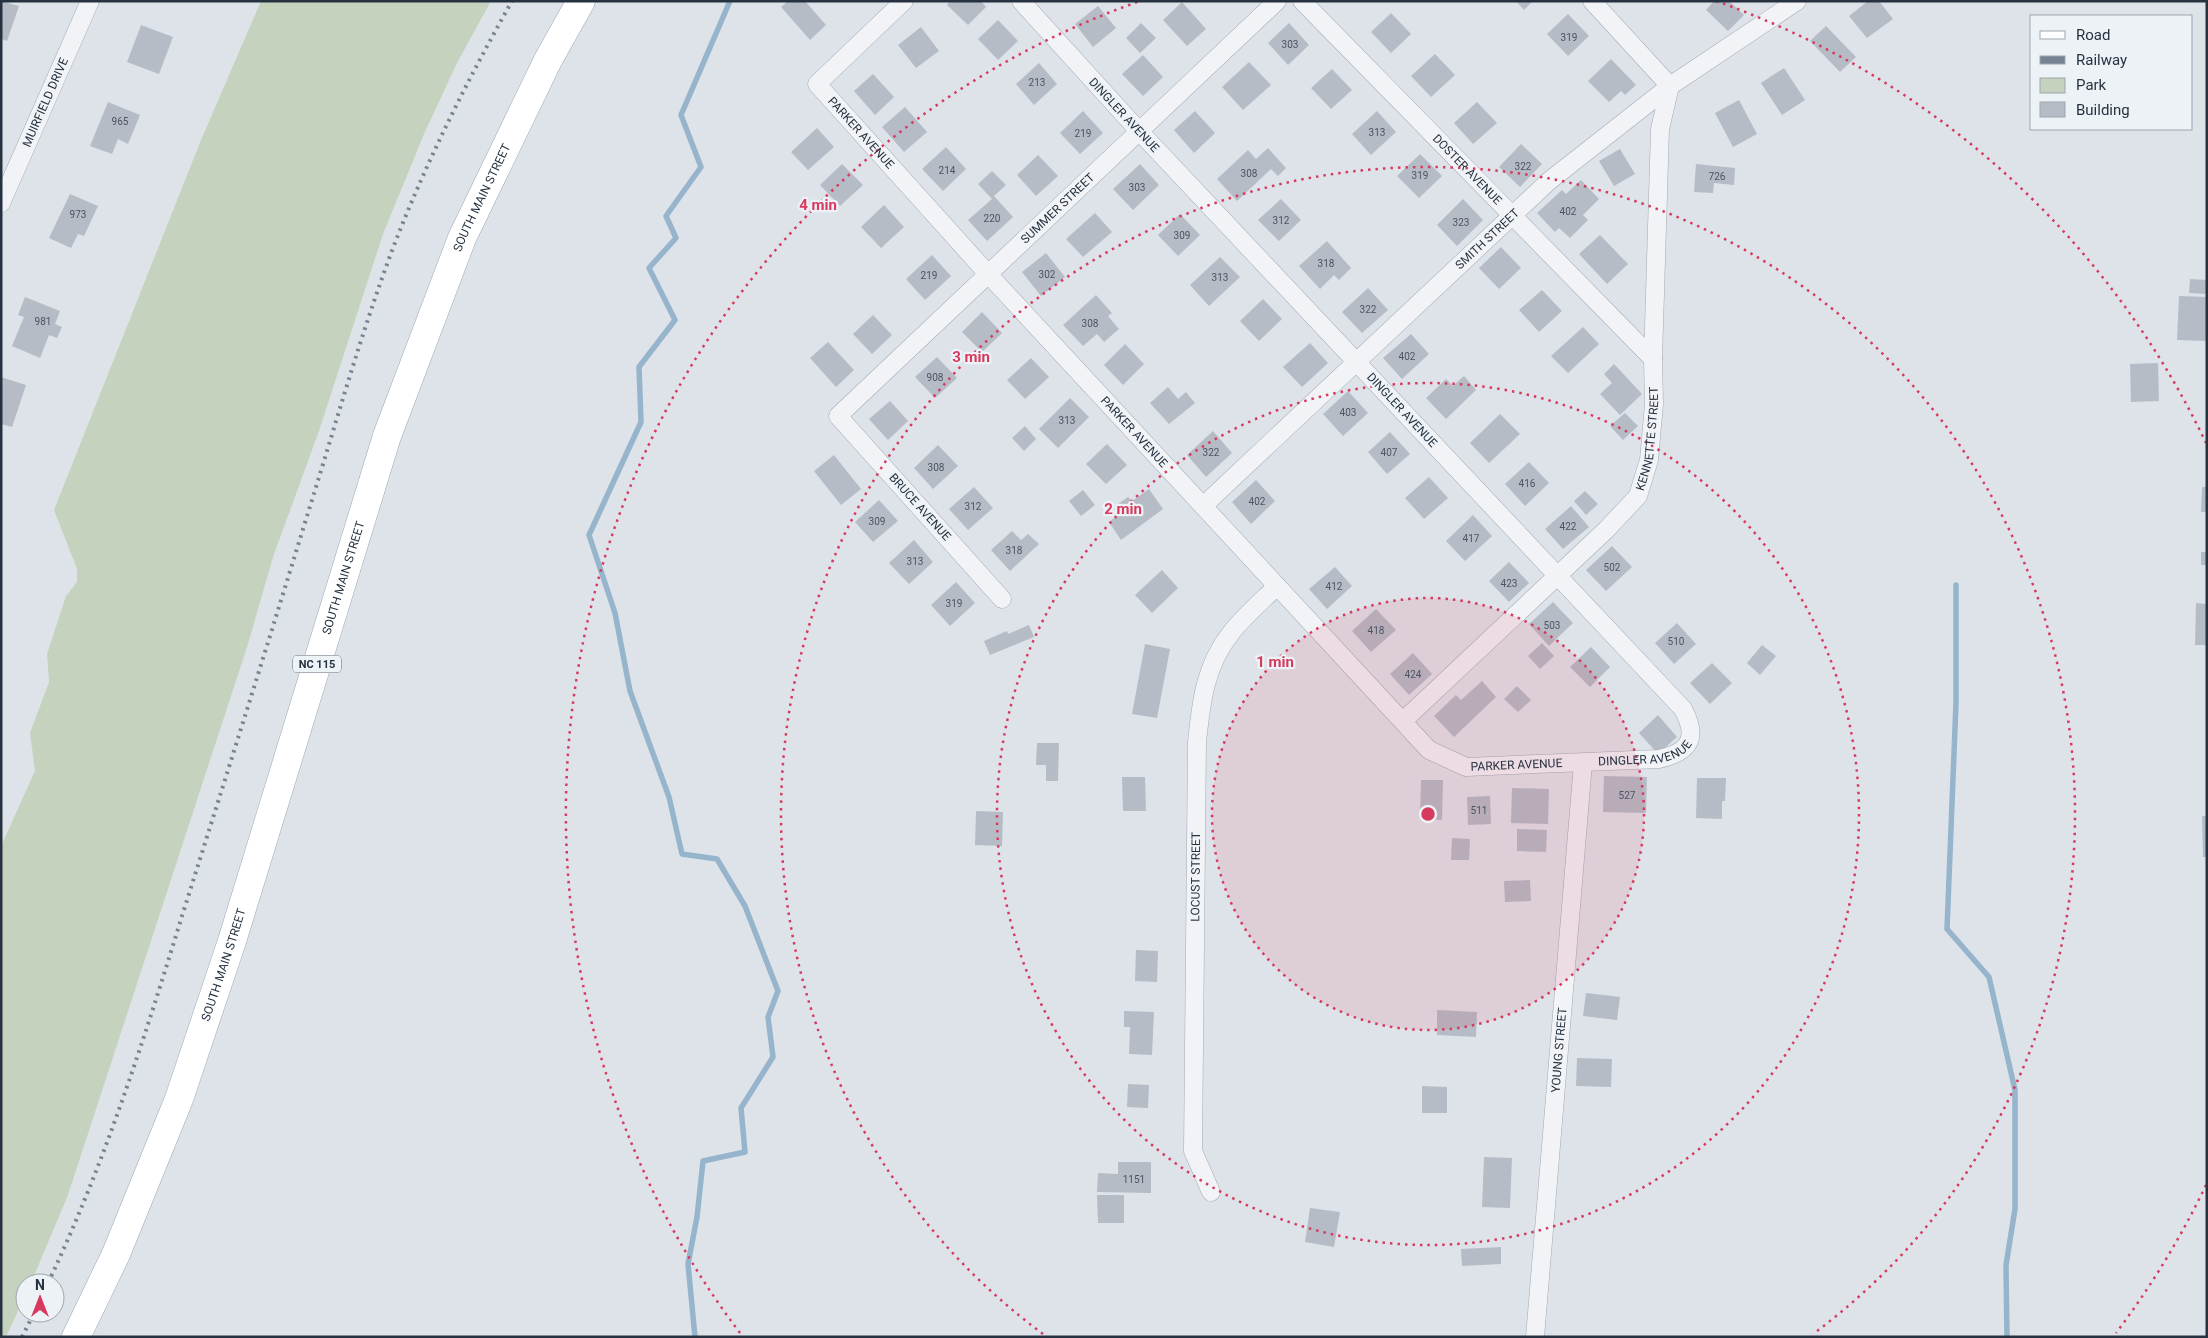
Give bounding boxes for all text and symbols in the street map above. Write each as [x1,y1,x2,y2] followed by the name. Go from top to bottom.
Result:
[2030,15,2193,130] legend
[2076,26,2110,44] text: Road
[1561,32,1577,43] house number: 319
[1282,39,1298,50] house number: 303
[2076,51,2127,69] text: Railway
[20,55,71,149] street label: MUIRFIELD DRIVE
[1086,75,1162,155] street label: DINGLER AVENUE
[2076,76,2107,94] text: Park
[1029,77,1045,88] house number: 213
[825,94,897,172] street label: PARKER AVENUE
[2076,101,2130,119] text: Building
[112,116,129,127] house number: 965
[1369,127,1385,138] house number: 313
[1075,128,1091,139] house number: 219
[1430,132,1505,208] street label: DOSTER AVENUE
[451,141,513,254] street label: SOUTH MAIN STREET
[1515,161,1532,172] house number: 322
[939,165,956,176] house number: 214
[1241,168,1258,179] house number: 308
[1018,170,1097,246] street label: SUMMER STREET
[1412,170,1428,181] house number: 319
[1709,171,1726,182] house number: 726
[1129,182,1145,193] house number: 303
[799,196,837,214] text: 4 min
[1453,206,1522,272] street label: SMITH STREET
[1560,206,1577,217] house number: 402
[70,209,86,220] house number: 973
[984,213,1001,224] house number: 220
[1273,215,1290,226] house number: 312
[1453,217,1469,228] house number: 323
[1174,230,1190,241] house number: 309
[1318,258,1335,269] house number: 318
[1039,269,1056,280] house number: 302
[921,270,937,281] house number: 219
[1212,272,1228,283] house number: 313
[1360,304,1377,315] house number: 322
[35,316,51,327] house number: 981
[1082,318,1099,329] house number: 308
[952,348,990,366] text: 3 min
[1399,351,1416,362] house number: 402
[1364,370,1440,450] street label: DINGLER AVENUE
[927,372,944,383] house number: 908
[1633,386,1661,492] street label: KENNETTE STREET
[1098,393,1171,470] street label: PARKER AVENUE
[1340,407,1356,418] house number: 403
[1059,415,1075,426] house number: 313
[1203,447,1220,458] house number: 322
[1381,447,1398,458] house number: 407
[928,462,945,473] house number: 308
[886,471,954,543] street label: BRUCE AVENUE
[1519,478,1536,489] house number: 416
[1249,496,1266,507] house number: 402
[1104,500,1142,518] text: 2 min
[965,501,982,512] house number: 312
[869,516,885,527] house number: 309
[320,519,367,636] street label: SOUTH MAIN STREET
[1560,521,1577,532] house number: 422
[1463,533,1480,544] house number: 417
[1006,545,1023,556] house number: 318
[907,556,923,567] house number: 313
[1604,562,1621,573] house number: 502
[1501,578,1517,589] house number: 423
[1326,581,1343,592] house number: 412
[946,598,962,609] house number: 319
[1544,620,1560,631] house number: 503
[1368,625,1385,636] house number: 418
[1668,636,1685,647] house number: 510
[1256,653,1294,671] text: 1 min
[293,656,341,672] road number: NC 115
[1405,669,1422,680] house number: 424
[1598,738,1695,769] street label: DINGLER AVENUE
[1470,756,1563,774] street label: PARKER AVENUE
[1619,790,1636,801] house number: 527
[1419,805,1437,823] centre of rings
[1471,805,1487,816] house number: 511
[1188,832,1203,922] street label: LOCUST STREET
[199,907,249,1023] street label: SOUTH MAIN STREET
[1548,1007,1570,1093] street label: YOUNG STREET
[1123,1174,1145,1185] house number: 1151
[15,1273,65,1323] north arrow
[35,1277,45,1293] text: N

